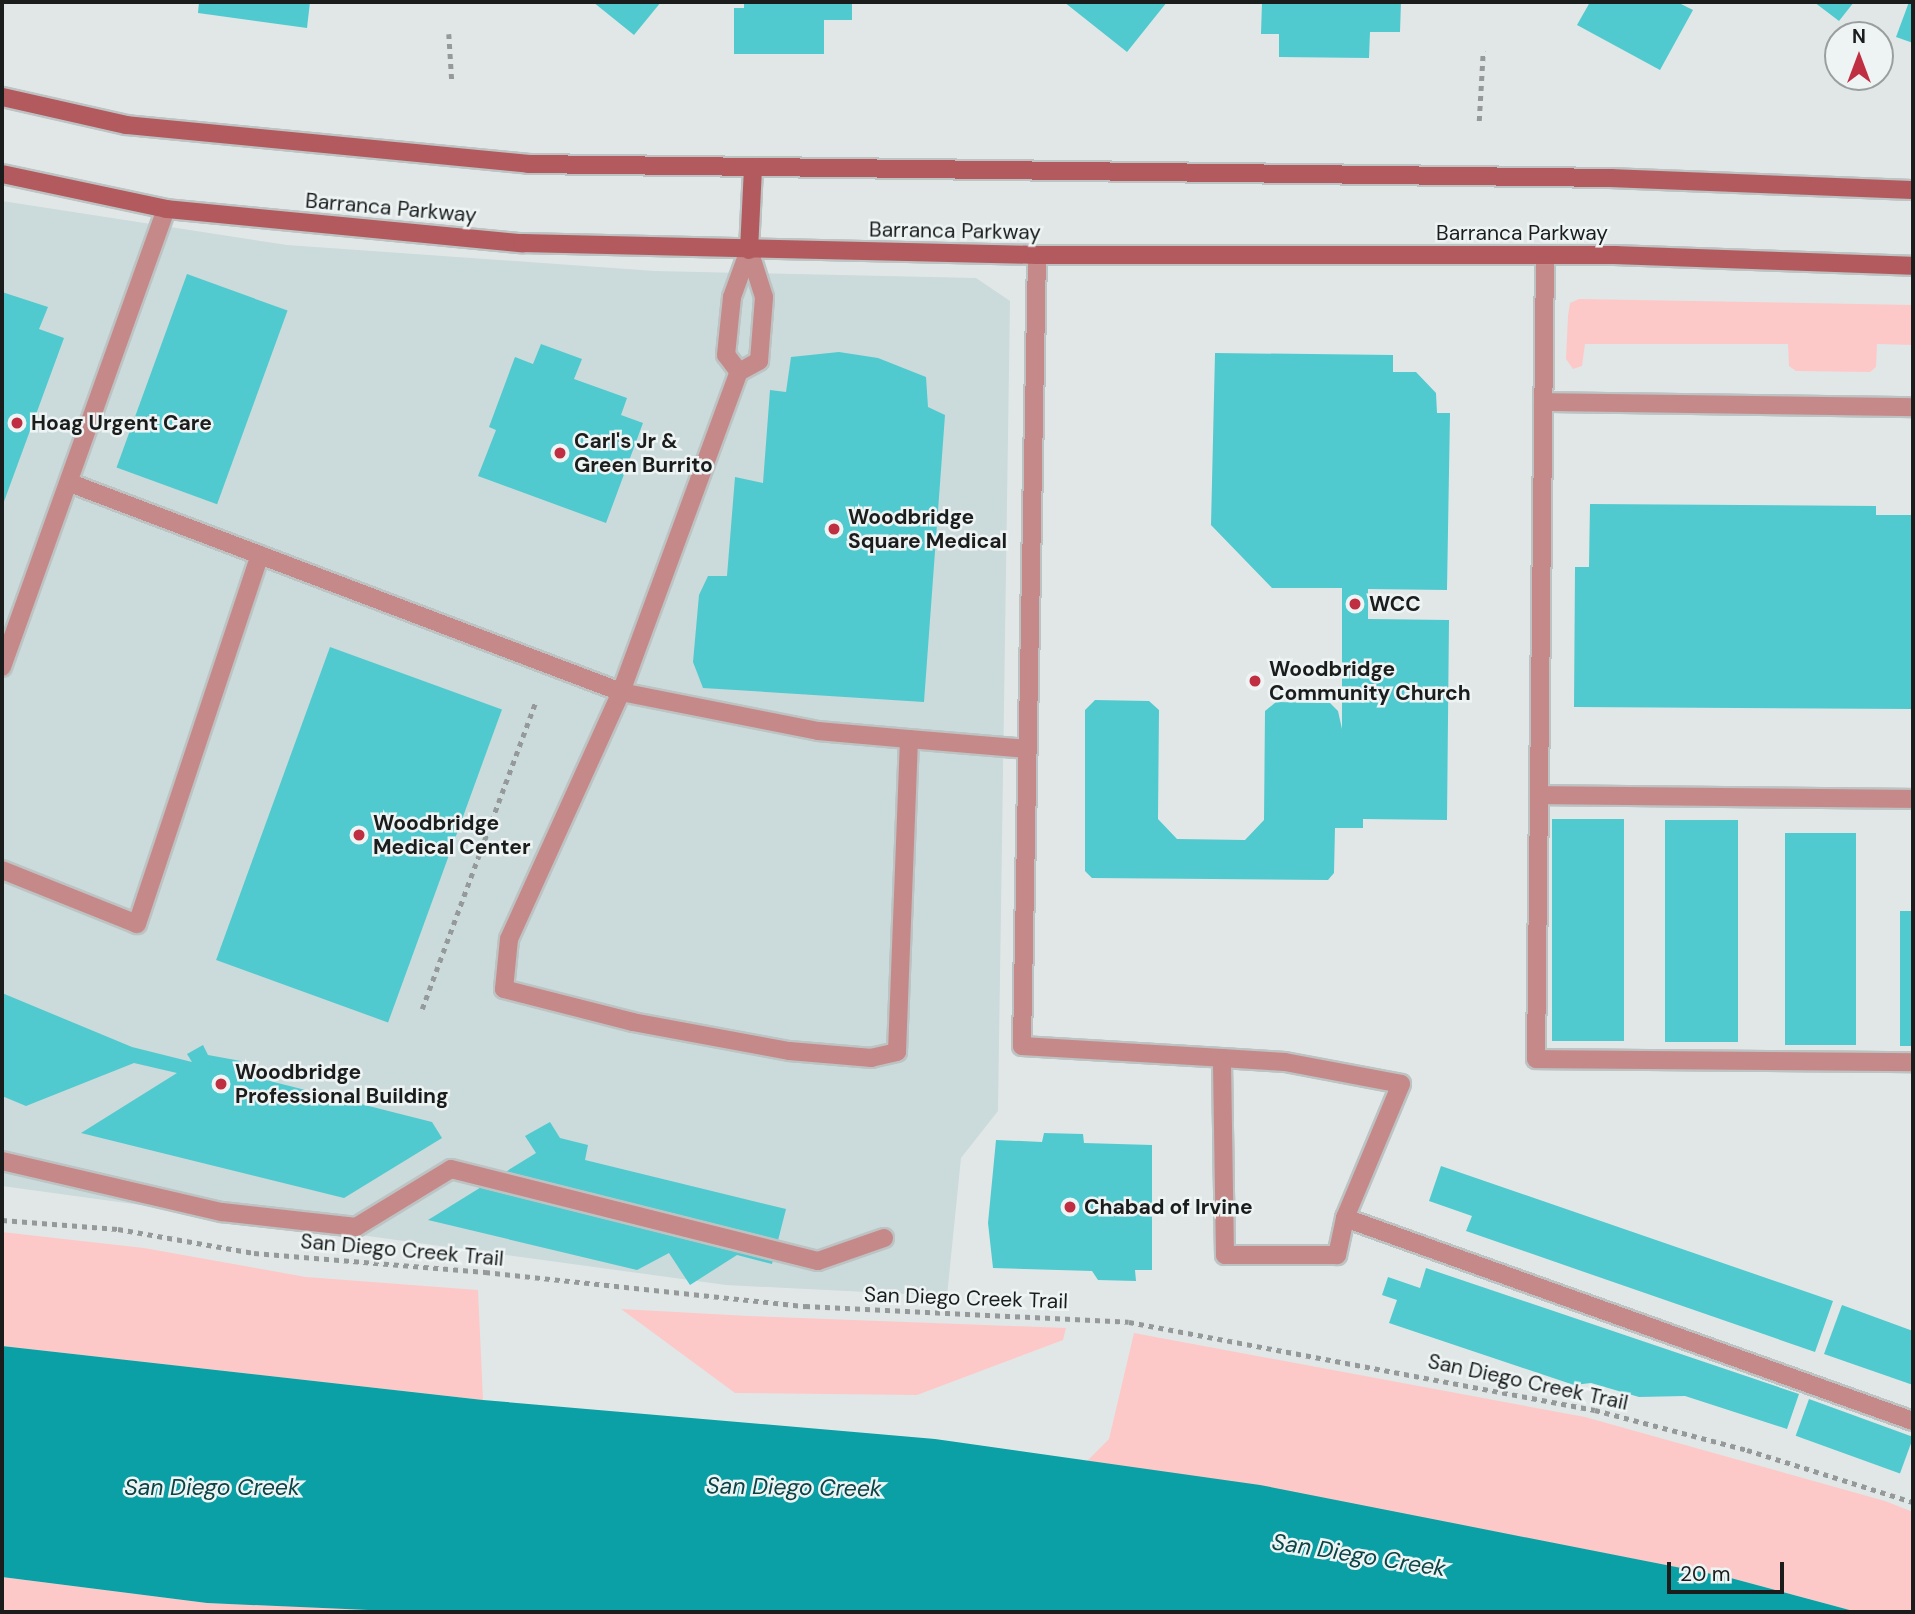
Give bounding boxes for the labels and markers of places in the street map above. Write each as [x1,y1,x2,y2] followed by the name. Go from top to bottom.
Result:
[31,410,212,436] place label: Hoag Urgent Care
[9,415,25,431] marker: Hoag Urgent Care
[574,428,713,478] place label: Carl's Jr & Green Burrito
[552,445,568,461] marker: Carl's Jr & Green Burrito
[848,504,1007,554] place label: Woodbridge Square Medical
[826,521,842,537] marker: Woodbridge Square Medical
[1369,591,1421,617] place label: WCC
[1347,596,1363,612] marker: WCC
[1269,656,1471,706] place label: Woodbridge Community Church
[1247,673,1263,689] marker: Woodbridge Community Church
[373,810,531,860] place label: Woodbridge Medical Center
[351,827,367,843] marker: Woodbridge Medical Center
[235,1059,449,1109] place label: Woodbridge Professional Building
[213,1076,229,1092] marker: Woodbridge Professional Building
[1084,1194,1253,1220] place label: Chabad of Irvine
[1062,1199,1078,1215] marker: Chabad of Irvine

